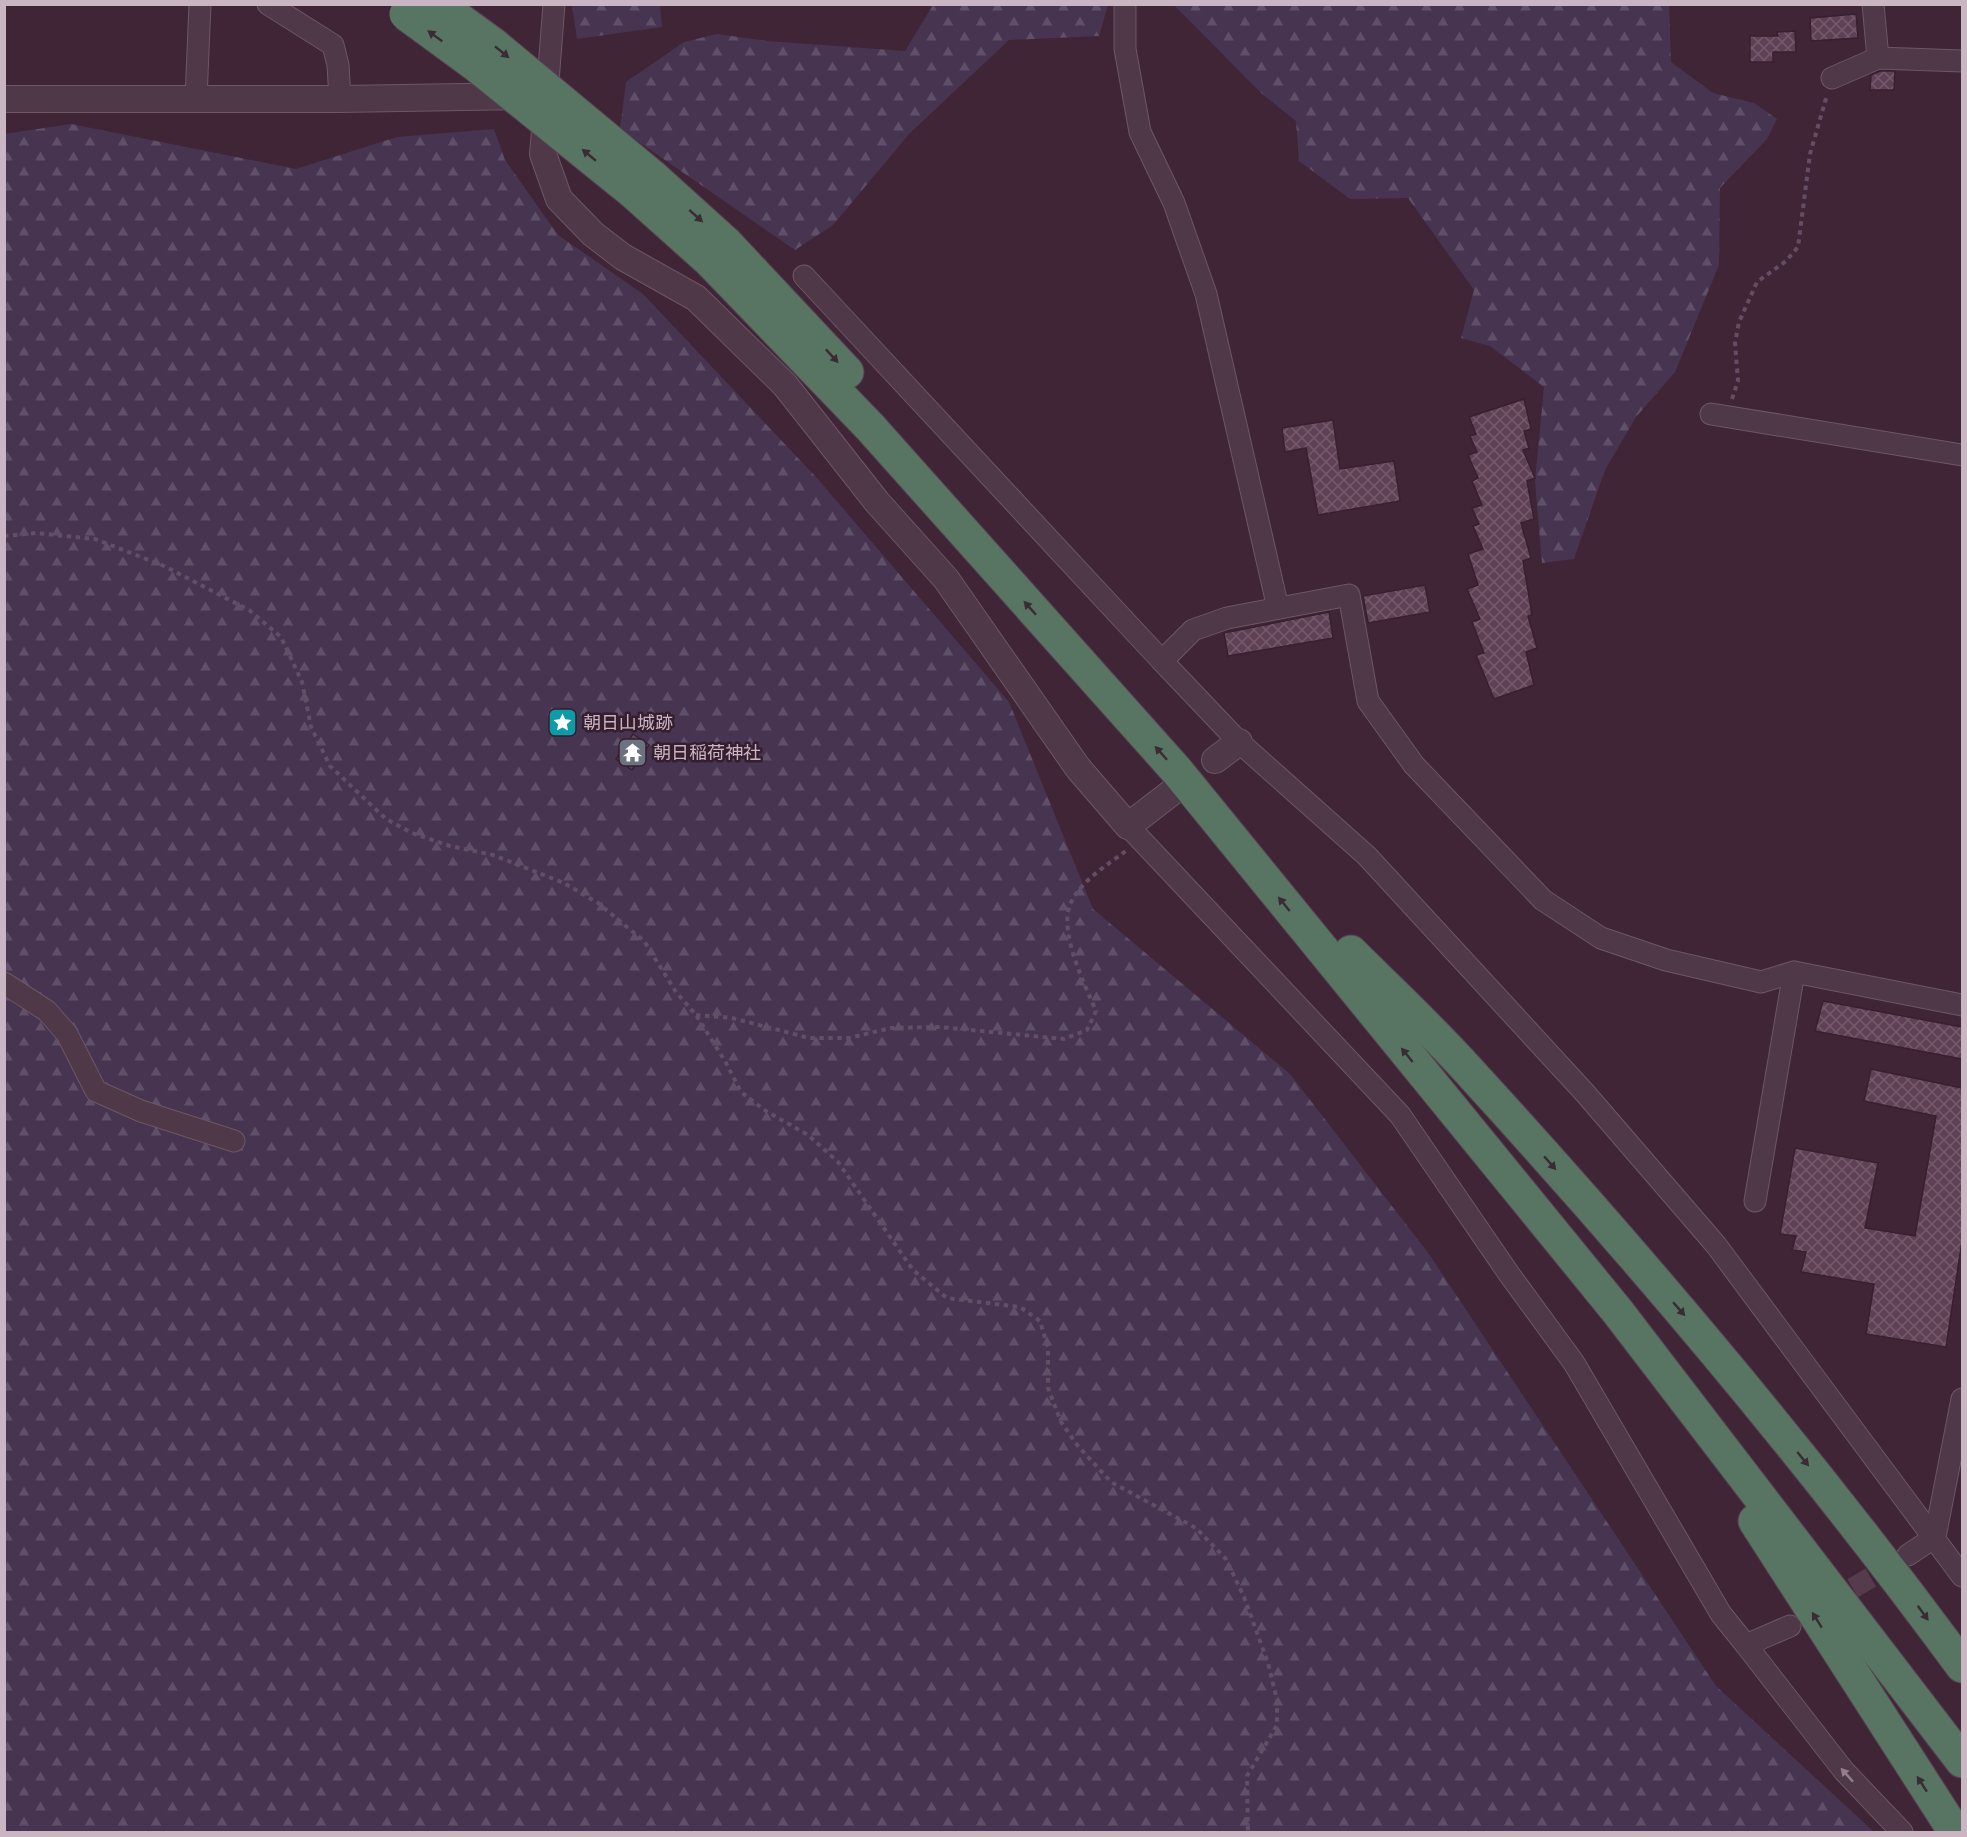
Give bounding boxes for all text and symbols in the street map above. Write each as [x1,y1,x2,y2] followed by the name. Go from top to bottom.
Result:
[428,30,444,42] one-way arrow
[494,45,510,58] one-way arrow
[581,149,597,162] one-way arrow
[689,209,703,223] one-way arrow
[825,348,838,363] one-way arrow
[1024,601,1037,616] one-way arrow
[546,706,578,738] place icon: 朝日山城跡
[583,712,673,733] place label: 朝日山城跡
[616,736,648,768] temple icon: 朝日稲荷神社
[653,742,761,763] place label: 朝日稲荷神社
[1155,746,1168,761] one-way arrow
[1278,896,1291,912] one-way arrow
[1401,1048,1414,1063] one-way arrow
[1543,1155,1556,1170] one-way arrow
[1672,1301,1685,1316] one-way arrow
[1797,1452,1809,1467] one-way arrow
[1917,1605,1930,1621] one-way arrow
[1812,1612,1823,1628] one-way arrow
[1841,1768,1854,1783] one-way arrow
[1917,1776,1928,1792] one-way arrow

